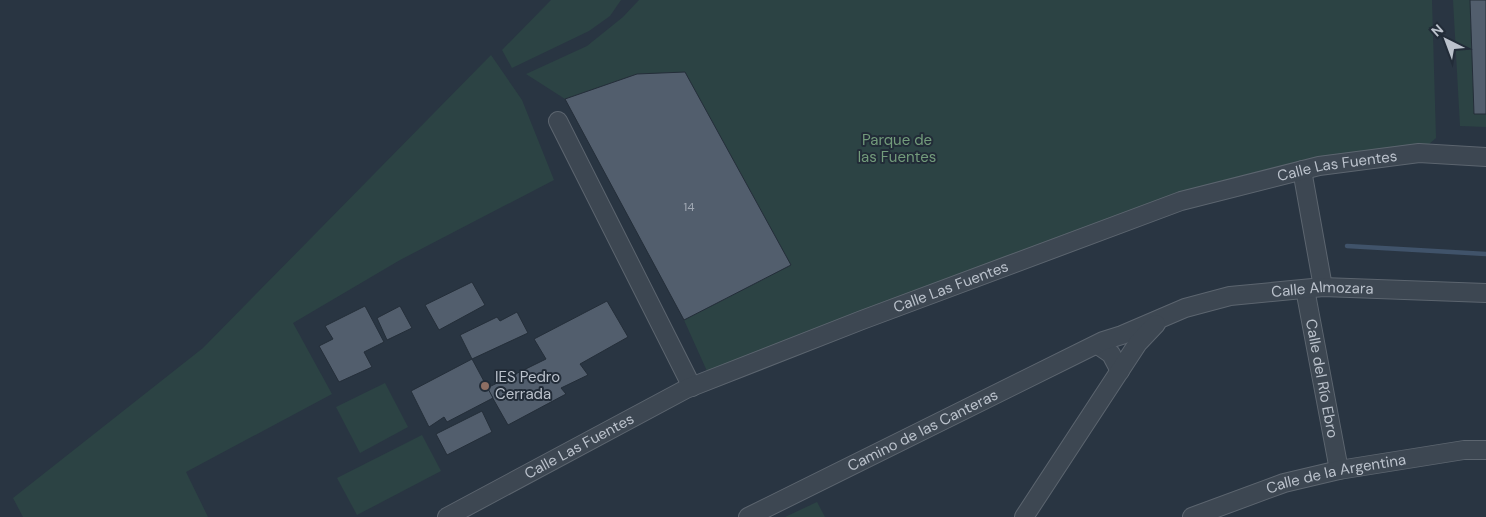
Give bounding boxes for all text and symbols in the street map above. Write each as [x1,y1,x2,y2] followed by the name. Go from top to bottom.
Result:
[1421,15,1471,65] north arrow
[1427,20,1447,40] text: N
[858,130,936,167] park label: Parque de las Fuentes
[1275,146,1398,186] street label: Calle Las Fuentes
[683,199,695,215] house number: 14
[891,256,1011,317] street label: Calle Las Fuentes
[1270,277,1374,302] street label: Calle Almozara
[1301,317,1343,440] street label: Calle del Río Ebro
[495,367,560,404] place label: IES Pedro Cerrada
[479,380,491,392] marker: IES Pedro Cerrada
[844,385,1001,476] street label: Camino de las Canteras
[521,409,637,484] street label: Calle Las Fuentes
[1263,449,1407,499] street label: Calle de la Argentina

